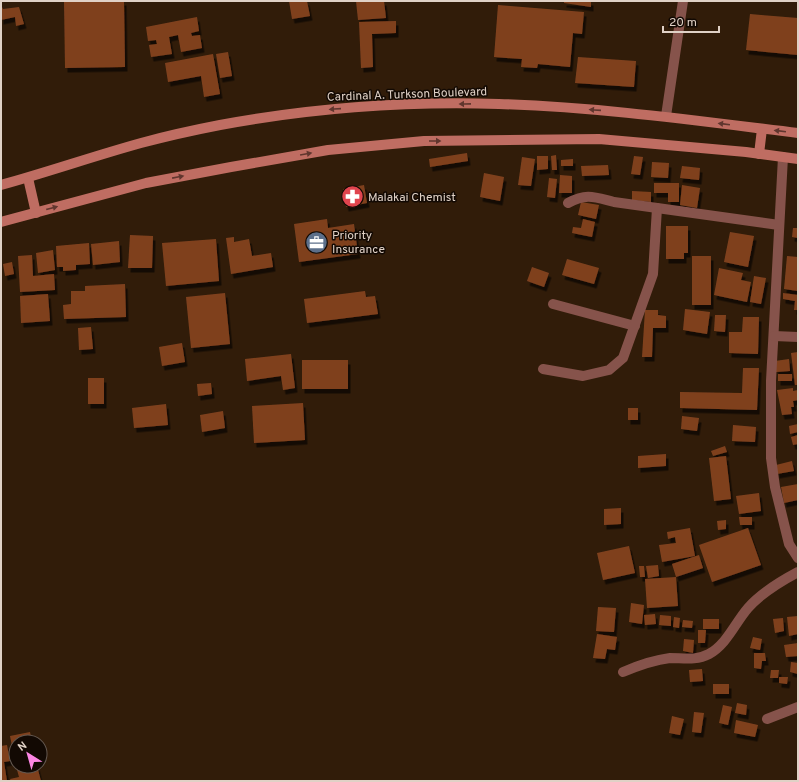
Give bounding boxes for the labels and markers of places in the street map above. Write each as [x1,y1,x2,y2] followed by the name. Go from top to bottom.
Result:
[340,184,366,210] pharmacy icon: Malakai Chemist
[368,190,456,206] place label: Malakai Chemist
[332,228,385,258] place label: Priority Insurance
[303,229,329,255] office icon: Priority Insurance

